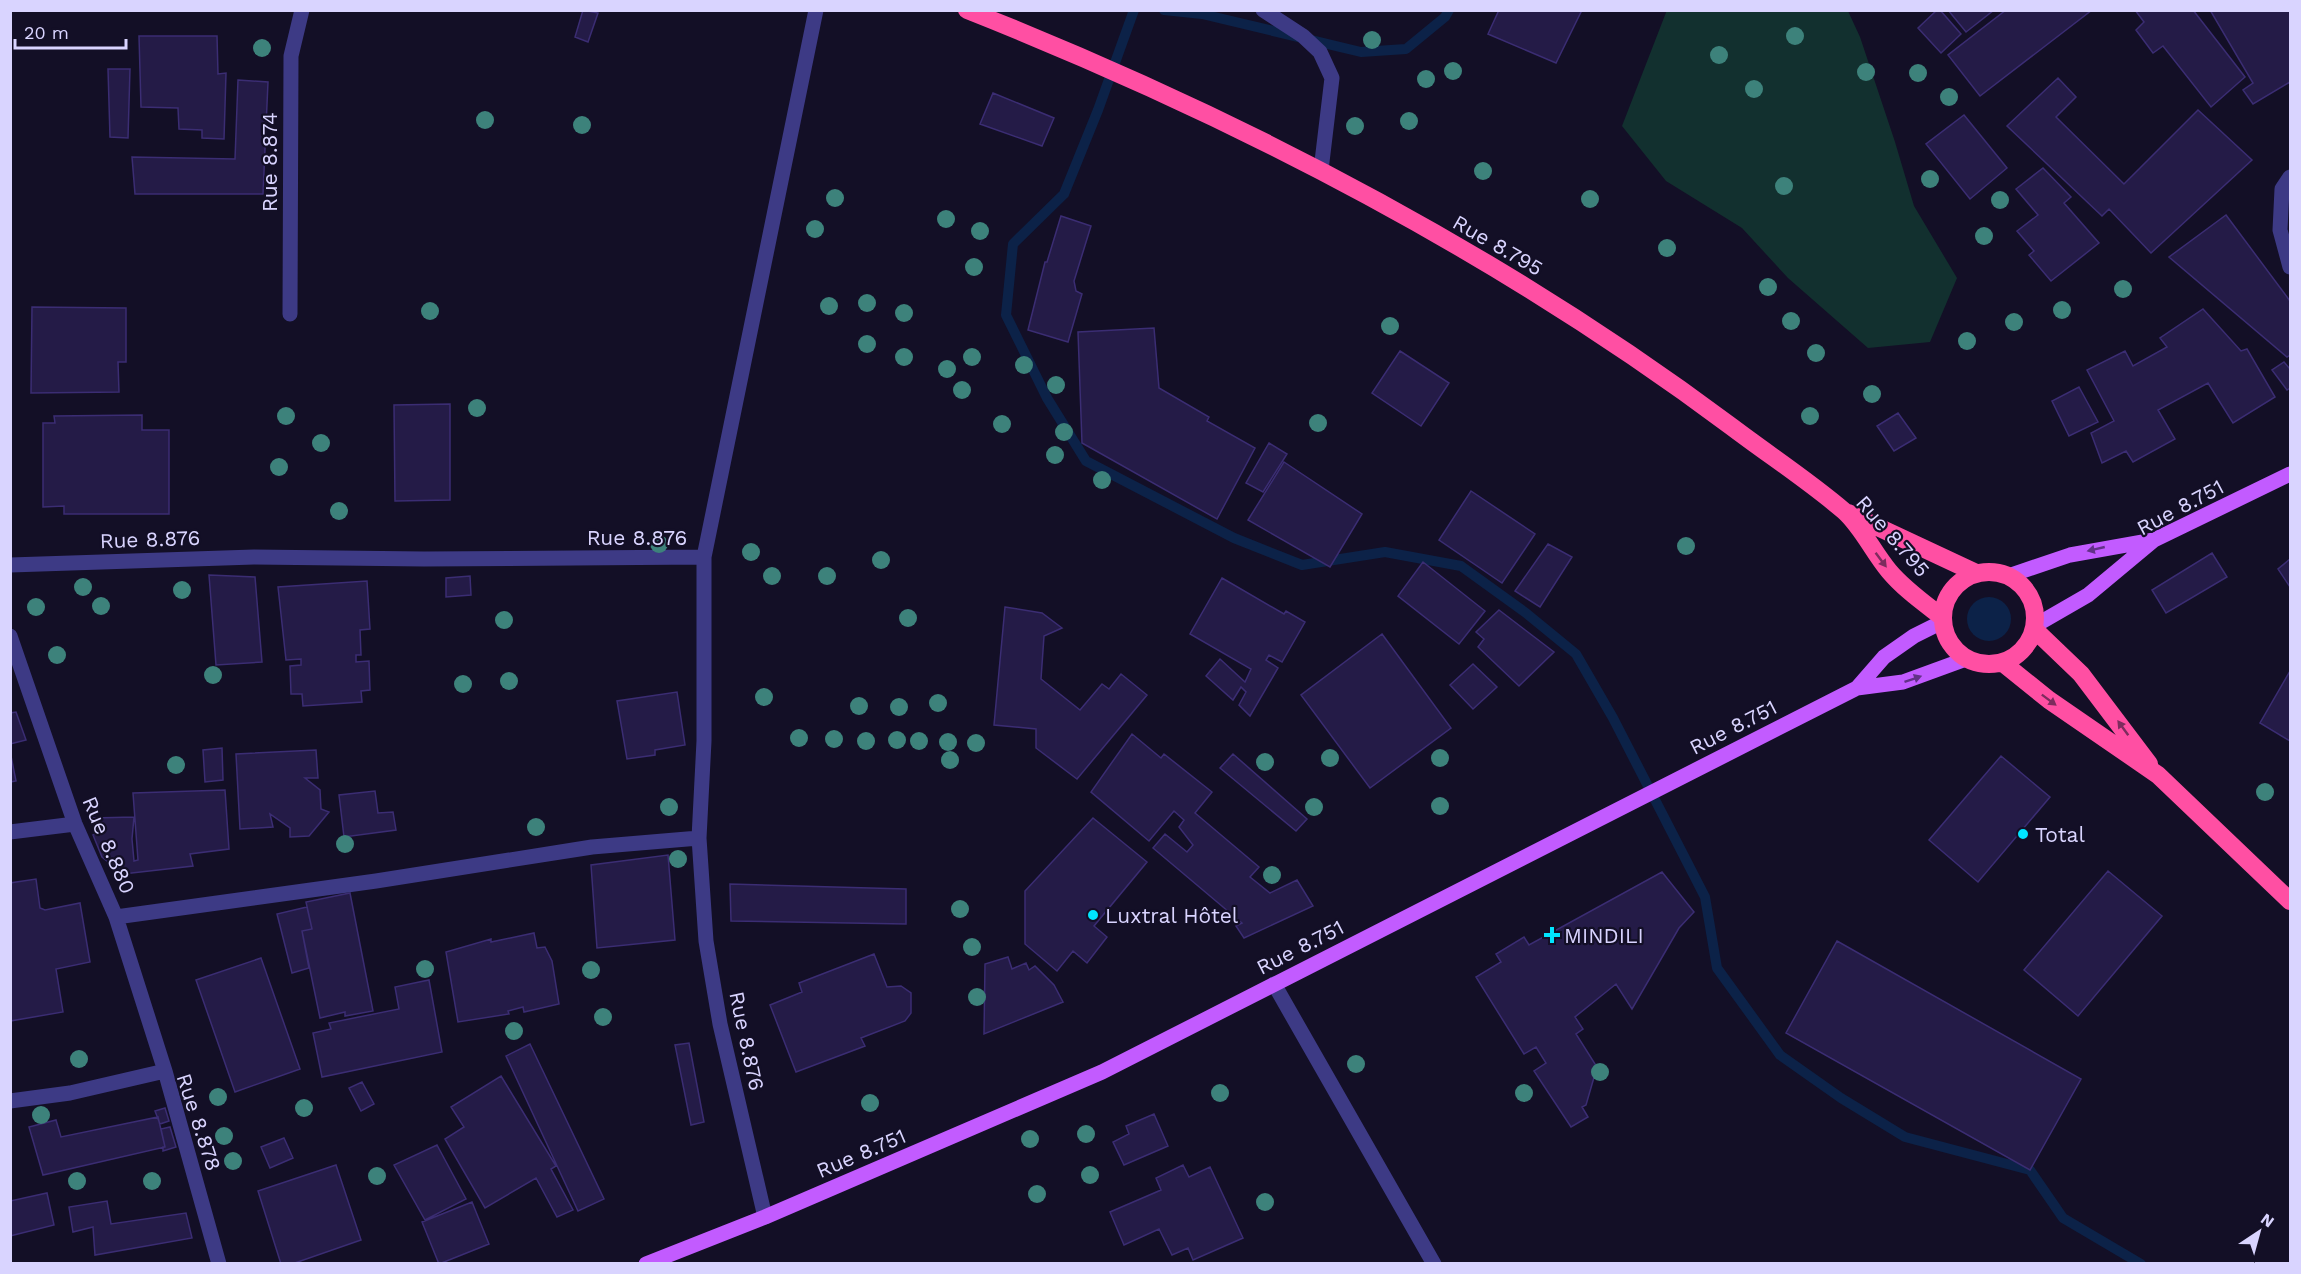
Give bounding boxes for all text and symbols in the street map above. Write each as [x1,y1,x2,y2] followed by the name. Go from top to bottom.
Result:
[15,12,126,50] scale bar
[24,22,69,43] text: 20 m
[257,112,282,212] street label: Rue 8.874
[1449,209,1547,281] street label: Rue 8.795
[2132,474,2228,540] street label: Rue 8.751
[1851,490,1935,582] street label: Rue 8.795
[99,525,201,553] street label: Rue 8.876
[587,525,687,550] street label: Rue 8.876
[2087,545,2105,555] one-way arrow
[1875,551,1887,567] one-way arrow
[1904,674,1922,683] one-way arrow
[2041,693,2056,705] one-way arrow
[1685,694,1781,760] street label: Rue 8.751
[2117,720,2129,736] one-way arrow
[77,793,141,897] street label: Rue 8.880
[2035,822,2085,847] place label: Total
[2016,827,2030,841] marker: Total
[1105,903,1239,928] place label: Luxtral Hôtel
[1086,908,1100,922] marker: Luxtral Hôtel
[1252,914,1348,980] street label: Rue 8.751
[1564,923,1644,948] place label: MINDILI
[1545,928,1559,942] marker: MINDILI
[724,989,770,1093] street label: Rue 8.876
[172,1070,226,1174] street label: Rue 8.878
[812,1123,910,1183] street label: Rue 8.751
[2229,1202,2289,1262] north arrow
[2257,1209,2278,1231] text: N

